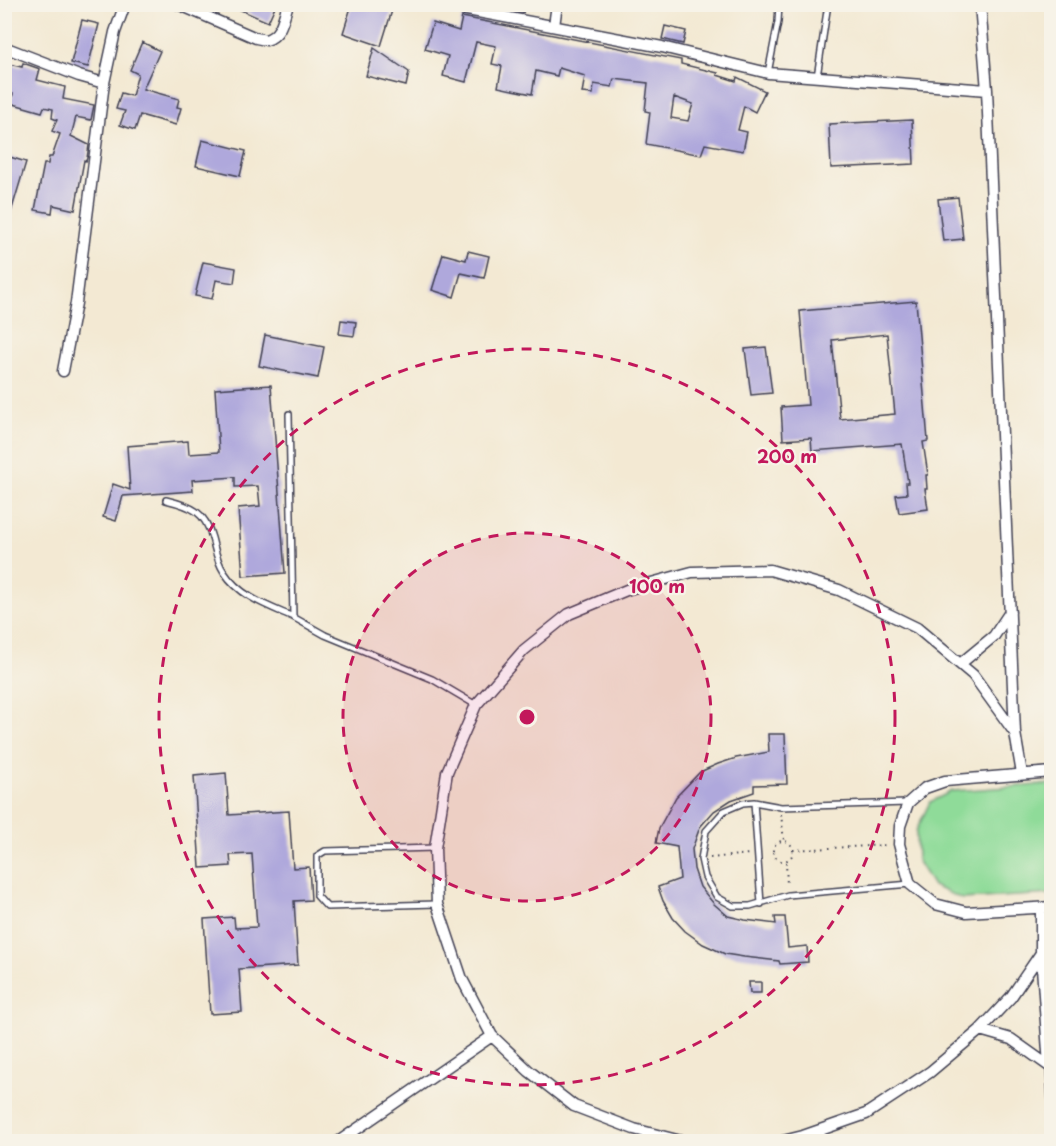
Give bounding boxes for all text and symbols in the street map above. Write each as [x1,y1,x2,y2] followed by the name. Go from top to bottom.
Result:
[757,442,817,469] text: 200 m
[629,572,685,599] text: 100 m
[517,707,537,727] centre of rings

